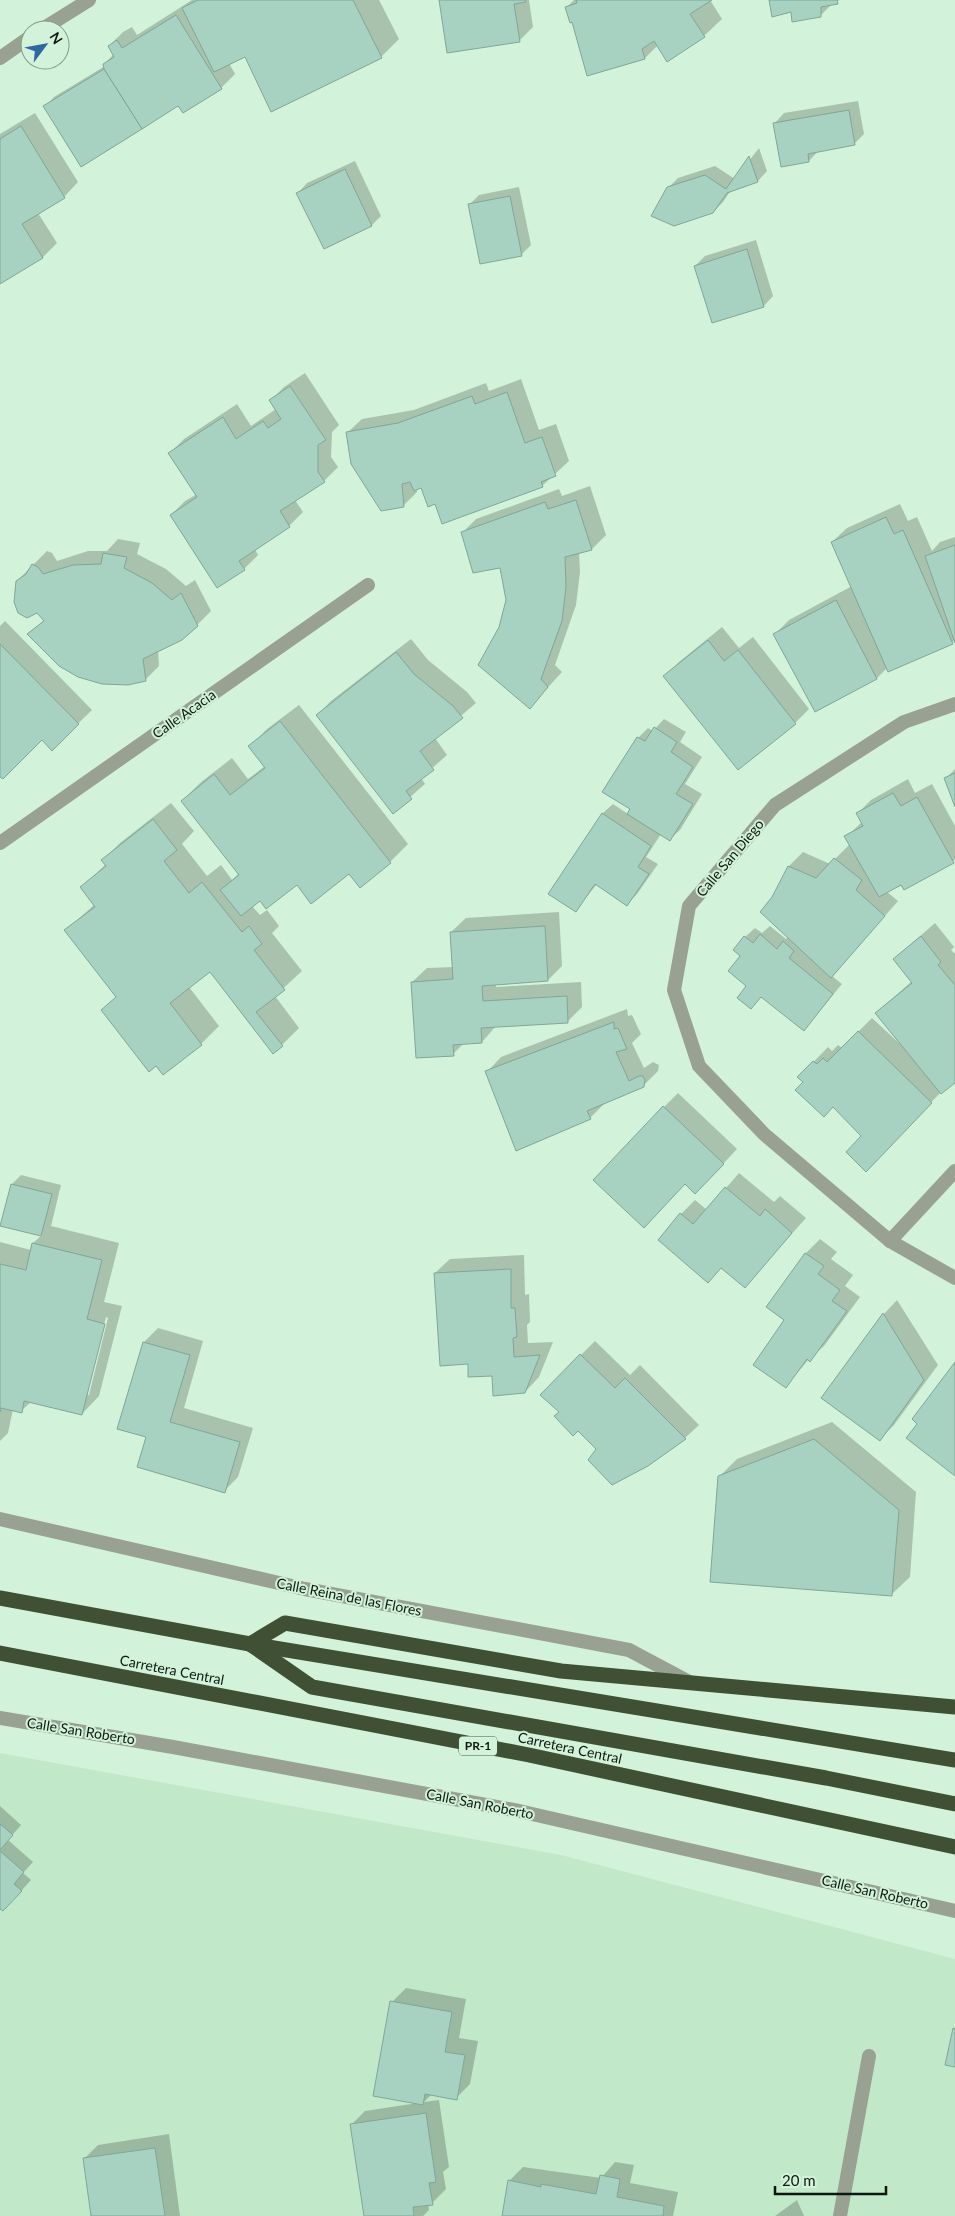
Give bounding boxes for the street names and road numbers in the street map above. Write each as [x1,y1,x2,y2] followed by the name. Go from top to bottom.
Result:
[149,686,219,742] street label: Calle Acacia
[692,815,767,900] street label: Calle San Diego
[275,1574,423,1619] street label: Calle Reina de las Flores
[118,1651,226,1688] street label: Carretera Central
[26,1714,136,1747] street label: Calle San Roberto
[516,1728,624,1767] street label: Carretera Central
[459,1736,497,1755] road number: PR-1
[425,1785,535,1822] street label: Calle San Roberto
[820,1871,930,1912] street label: Calle San Roberto

